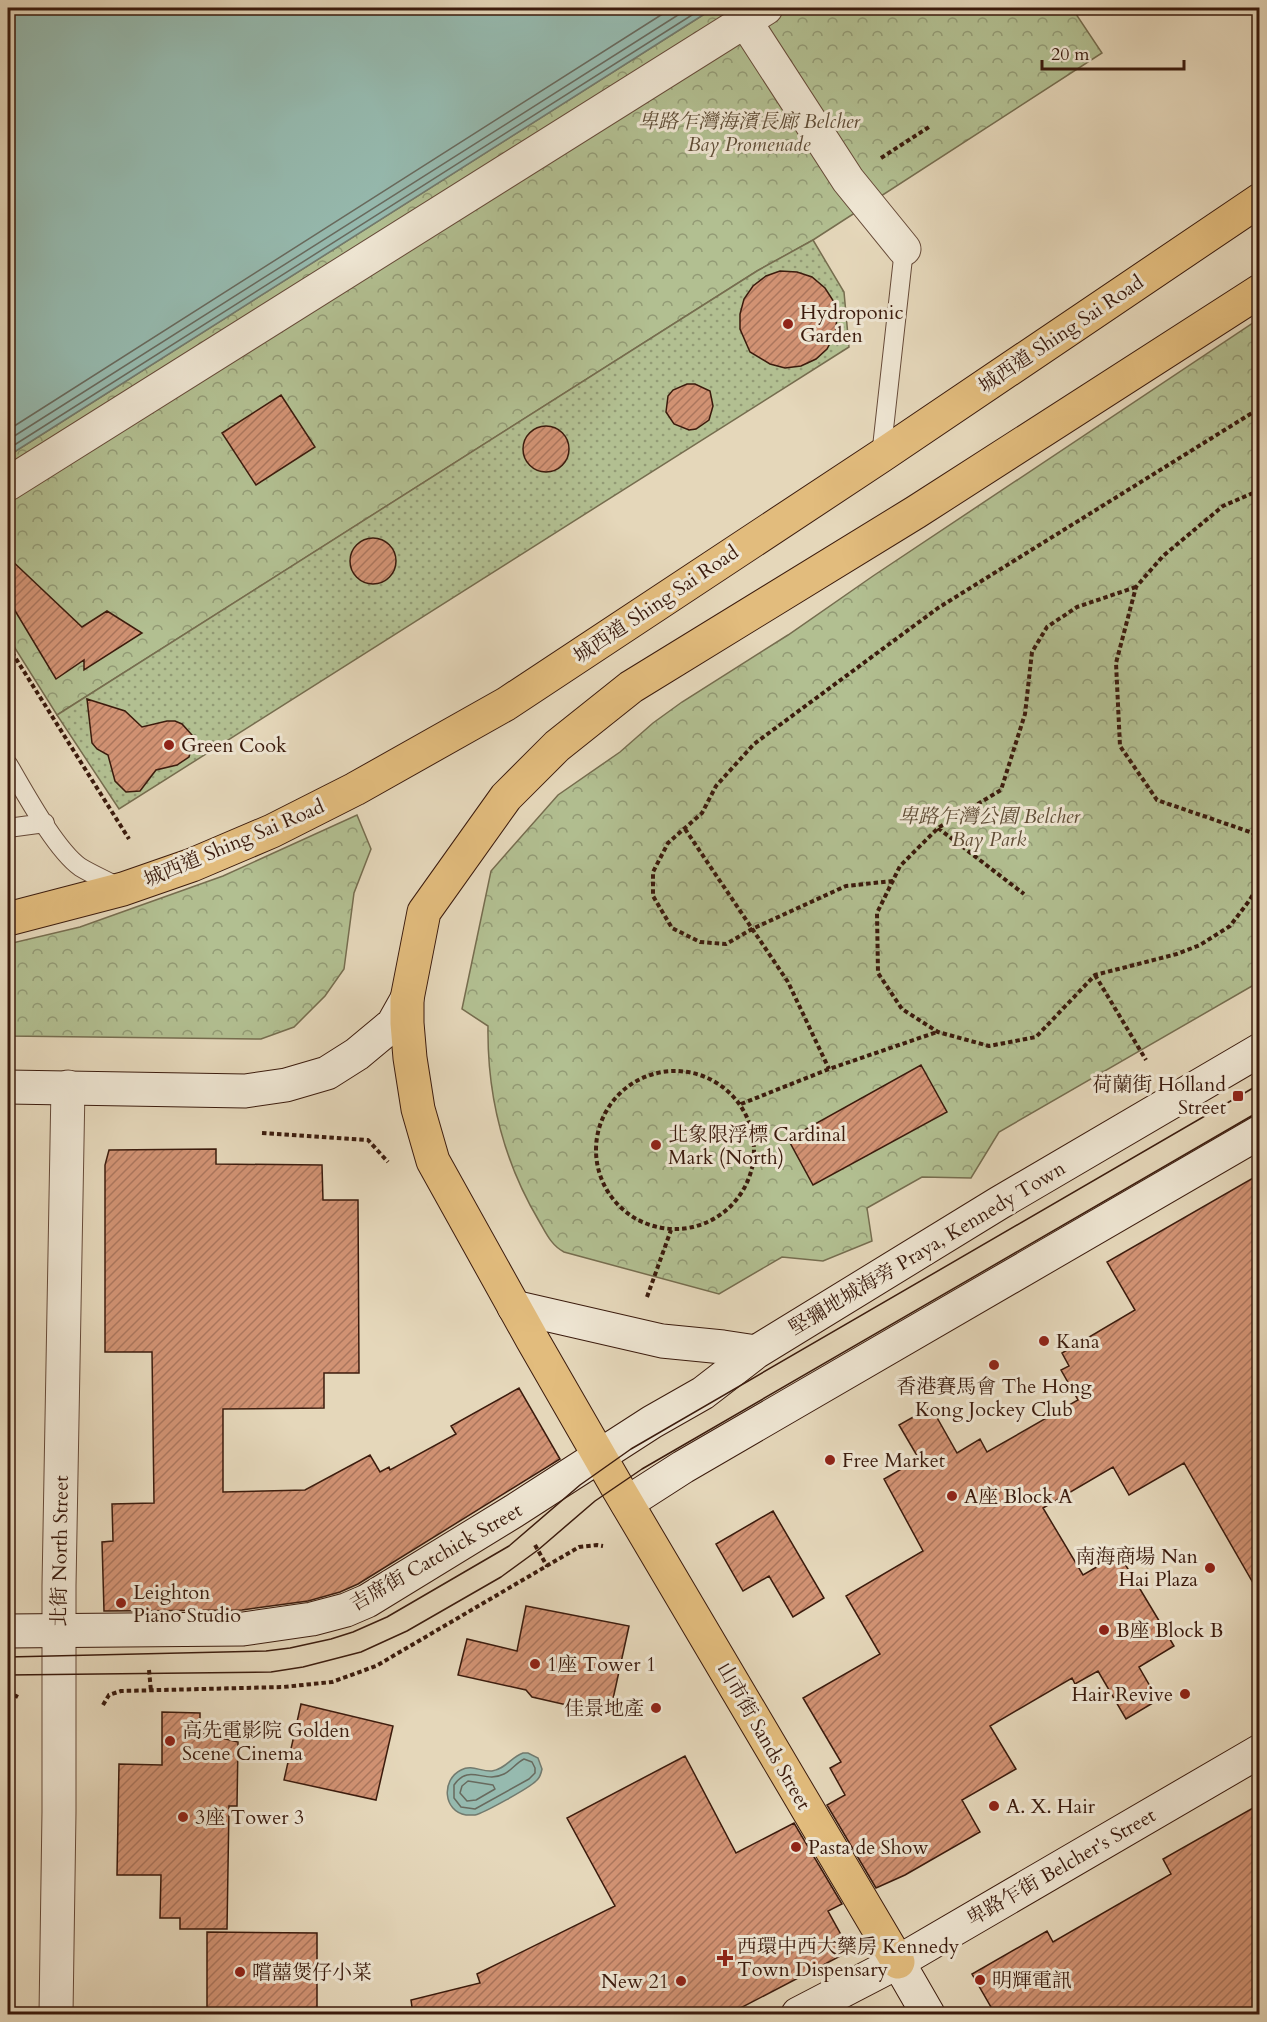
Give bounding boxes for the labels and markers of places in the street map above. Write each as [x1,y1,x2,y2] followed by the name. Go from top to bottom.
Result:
[800,299,904,349] place label: Hydroponic Garden
[781,317,795,331] marker: Hydroponic Garden
[181,732,287,759] place label: Green Cook
[162,738,176,752] marker: Green Cook
[1092,1071,1227,1121] place label: 荷蘭街 Holland Street
[1231,1089,1245,1103] marker: 荷蘭街 Holland Street
[668,1121,846,1171] place label: 北象限浮標 Cardinal Mark (North)
[649,1138,663,1152] marker: 北象限浮標 Cardinal Mark (North)
[1056,1328,1100,1355] place label: Kana
[1037,1334,1051,1348] marker: Kana
[987,1358,1001,1372] marker: 香港賽馬會 The Hong Kong Jockey Club
[896,1373,1093,1423] place label: 香港賽馬會 The Hong Kong Jockey Club
[842,1447,946,1474] place label: Free Market
[823,1453,837,1467] marker: Free Market
[964,1483,1073,1510] place label: A座 Block A
[945,1489,959,1503] marker: A座 Block A
[1076,1543,1199,1593] place label: 南海商場 Nan Hai Plaza
[1203,1561,1217,1575] marker: 南海商場 Nan Hai Plaza
[133,1579,241,1629] place label: Leighton Piano Studio
[114,1596,128,1610] marker: Leighton Piano Studio
[1116,1617,1223,1644] place label: B座 Block B
[1097,1623,1111,1637] marker: B座 Block B
[547,1651,656,1678] place label: 1座 Tower 1
[528,1657,542,1671] marker: 1座 Tower 1
[1071,1681,1173,1708] place label: Hair Revive
[1178,1687,1192,1701] marker: Hair Revive
[564,1695,644,1722] place label: 佳景地產
[649,1701,663,1715] marker: 佳景地產
[182,1717,351,1767] place label: 高先電影院 Golden Scene Cinema
[163,1734,177,1748] marker: 高先電影院 Golden Scene Cinema
[1006,1793,1096,1820] place label: A. X. Hair
[987,1799,1001,1813] marker: A. X. Hair
[195,1804,304,1831] place label: 3座 Tower 3
[176,1810,190,1824] marker: 3座 Tower 3
[808,1834,928,1861] place label: Pasta de Show
[789,1840,803,1854] marker: Pasta de Show
[737,1933,960,1983] place label: 西環中西大藥房 Kennedy Town Dispensary
[718,1951,732,1965] marker: 西環中西大藥房 Kennedy Town Dispensary
[252,1959,372,1986] place label: 嚐囍煲仔小菜
[233,1965,247,1979] marker: 嚐囍煲仔小菜
[992,1967,1072,1994] place label: 明輝電訊
[601,1968,669,1995] place label: New 21
[973,1973,987,1987] marker: 明輝電訊
[674,1974,688,1988] marker: New 21

